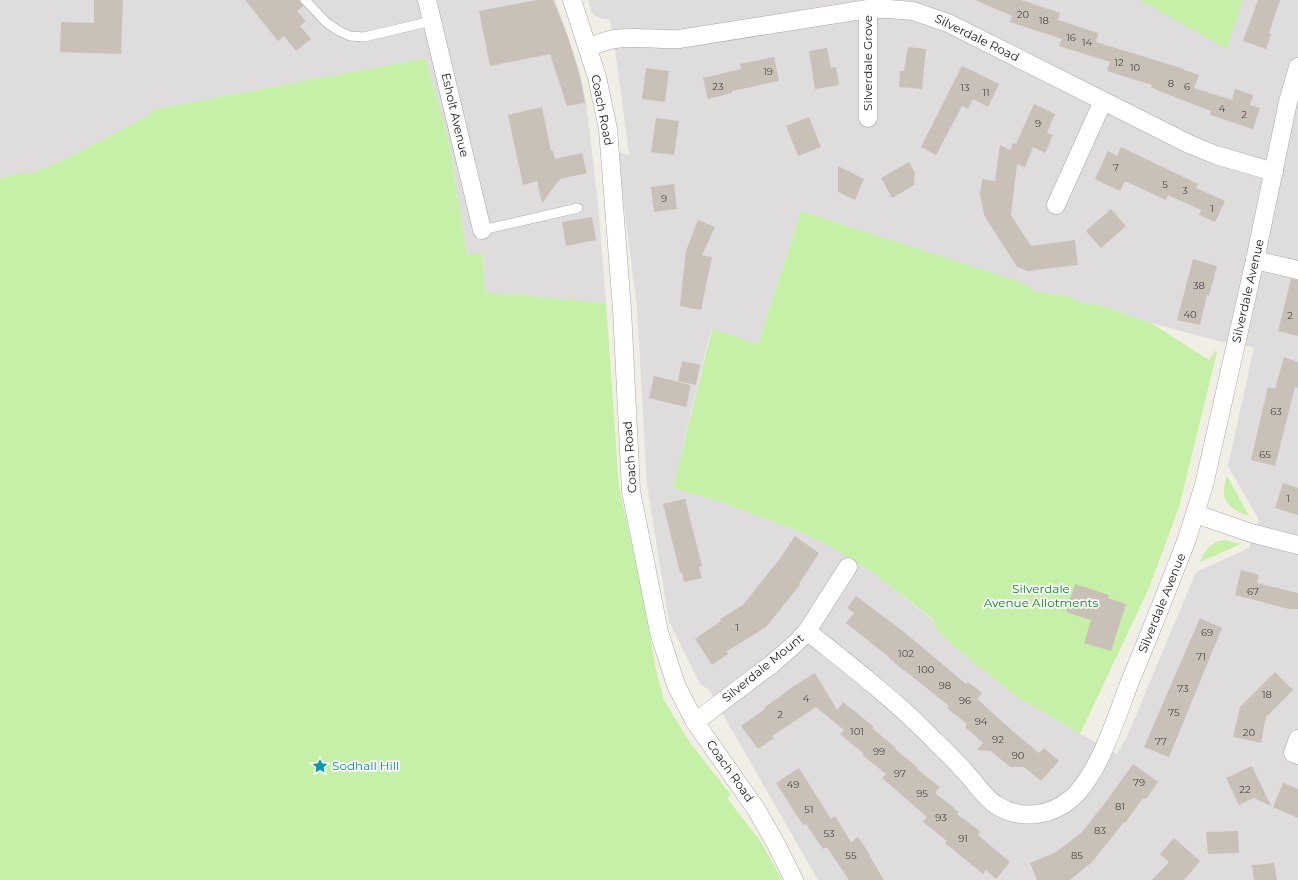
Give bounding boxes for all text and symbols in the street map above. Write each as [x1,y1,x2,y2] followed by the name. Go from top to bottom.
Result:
[1017,8,1030,21] house number: 20
[932,11,1022,65] street label: Silverdale Road
[1039,14,1049,27] house number: 18
[860,15,875,111] street label: Silverdale Grove
[1066,31,1076,44] house number: 16
[1082,36,1092,49] house number: 14
[1114,56,1124,69] house number: 12
[1130,61,1140,74] house number: 10
[763,65,773,78] house number: 19
[439,71,472,158] street label: Esholt Avenue
[588,73,617,147] street label: Coach Road
[1168,77,1174,90] house number: 8
[712,80,724,93] house number: 23
[1184,80,1190,93] house number: 6
[960,81,970,94] house number: 13
[982,86,990,99] house number: 11
[1219,102,1226,115] house number: 4
[1241,108,1247,121] house number: 2
[1035,117,1041,130] house number: 9
[1113,161,1119,174] house number: 7
[1162,178,1168,191] house number: 5
[1182,184,1188,197] house number: 3
[661,192,667,205] house number: 9
[1210,202,1214,215] house number: 1
[1228,237,1267,344] street label: Silverdale Avenue
[1193,279,1205,292] house number: 38
[1183,308,1197,321] house number: 40
[1287,309,1293,322] house number: 2
[1270,405,1282,418] house number: 63
[620,421,639,494] street label: Coach Road
[1259,448,1271,461] house number: 65
[1286,492,1290,505] house number: 1
[1135,551,1188,655] street label: Silverdale Avenue
[984,581,1098,610] park label: Silverdale Avenue Allotments
[1247,585,1259,598] house number: 67
[735,621,739,634] house number: 1
[1201,626,1213,639] house number: 69
[719,630,807,705] street label: Silverdale Mount
[898,647,914,660] house number: 102
[1196,650,1206,663] house number: 71
[918,663,935,676] house number: 100
[939,679,951,692] house number: 98
[1177,682,1189,695] house number: 73
[1262,688,1272,701] house number: 18
[803,692,810,705] house number: 4
[959,694,971,707] house number: 96
[1168,706,1180,719] house number: 75
[777,708,783,721] house number: 2
[975,715,988,728] house number: 94
[850,725,864,738] house number: 101
[1243,726,1256,739] house number: 20
[992,733,1004,746] house number: 92
[1155,735,1167,748] house number: 77
[704,737,757,805] street label: Coach Road
[873,745,885,758] house number: 99
[1012,749,1025,762] house number: 90
[311,757,329,775] place icon: Sodhall Hill
[332,758,399,773] place label: Sodhall Hill
[894,767,906,780] house number: 97
[1133,776,1145,789] house number: 79
[787,778,799,791] house number: 49
[1239,783,1251,796] house number: 22
[916,787,928,800] house number: 95
[1115,800,1125,813] house number: 81
[804,803,814,816] house number: 51
[935,811,947,824] house number: 93
[1094,824,1106,837] house number: 83
[823,827,835,840] house number: 53
[958,832,968,845] house number: 91
[845,849,857,862] house number: 55
[1071,849,1083,862] house number: 85

